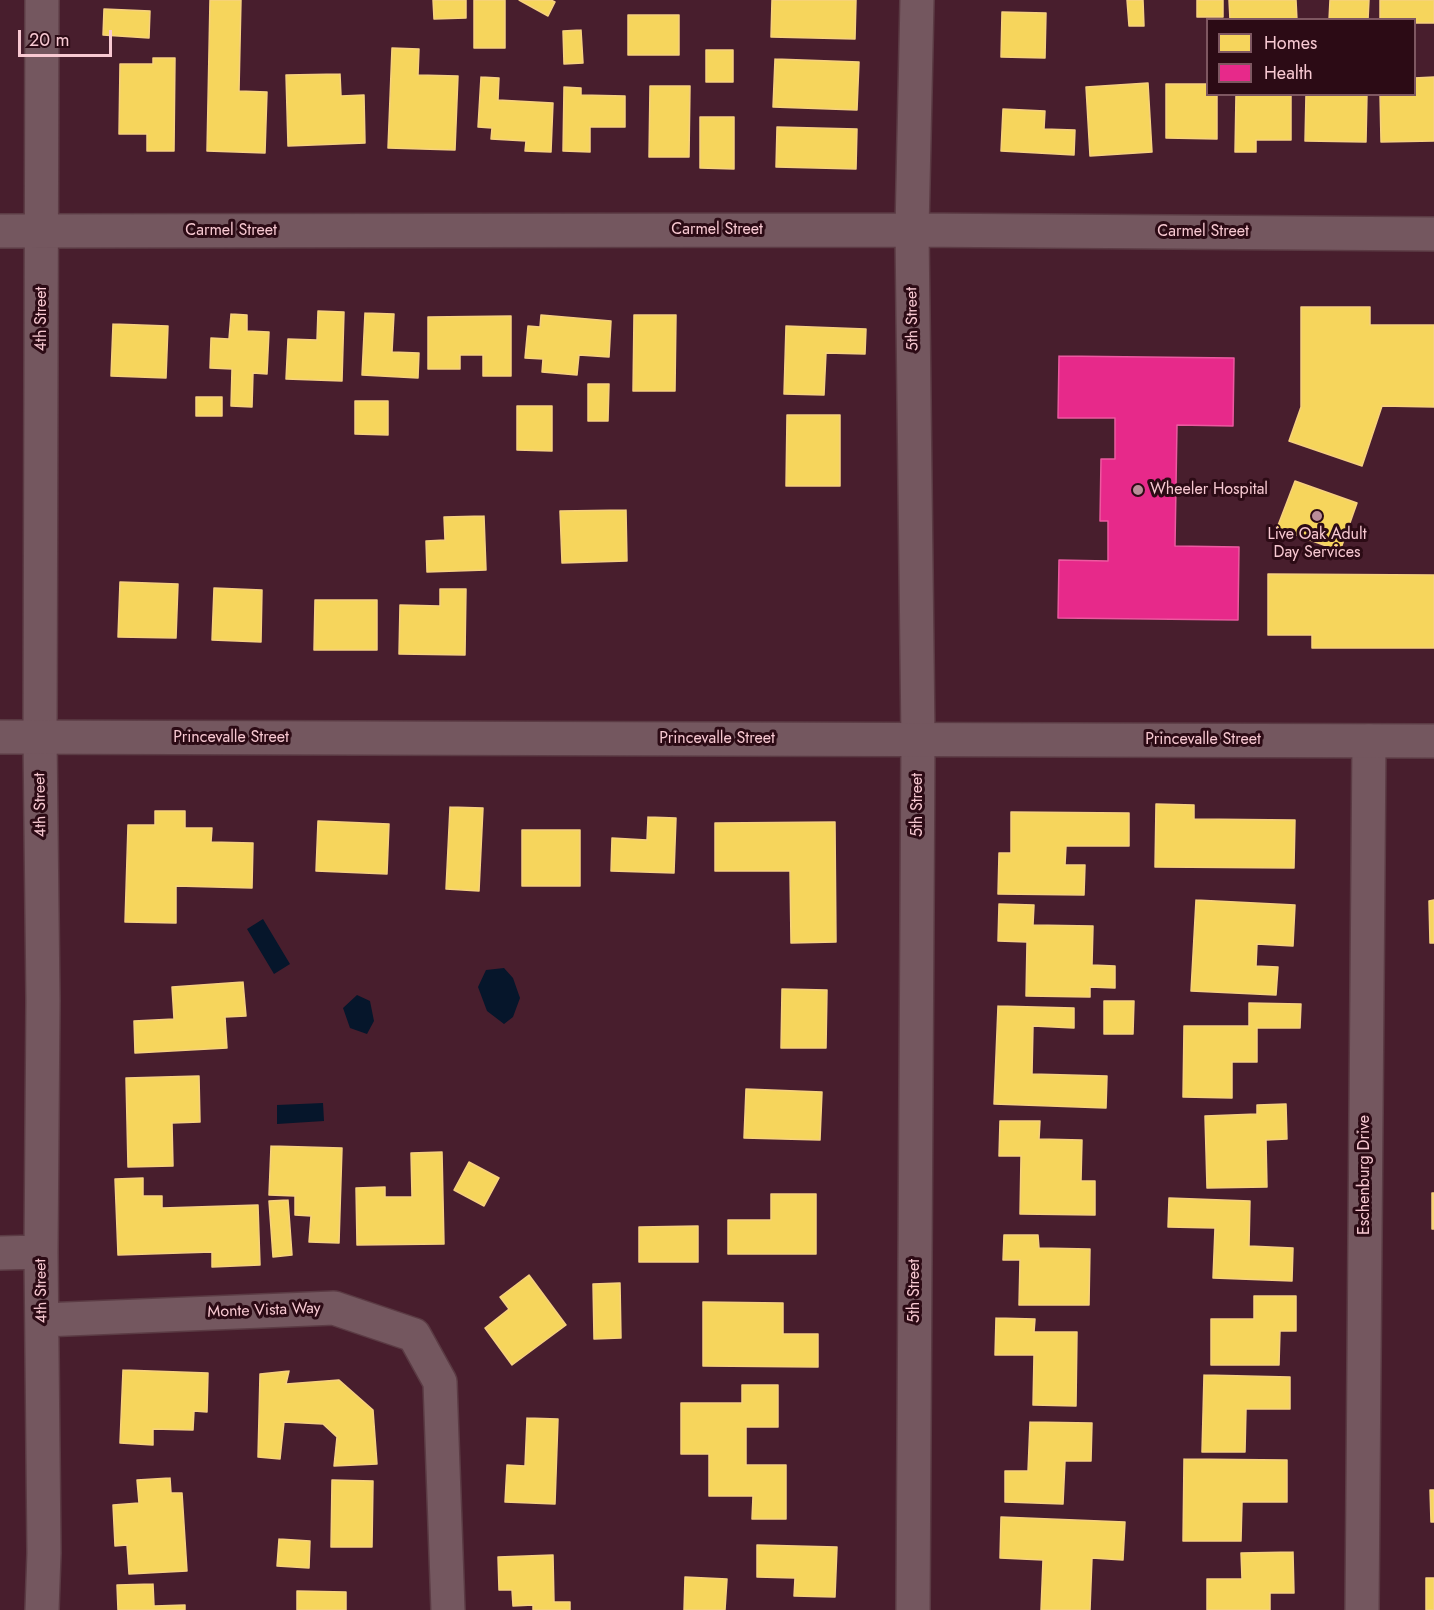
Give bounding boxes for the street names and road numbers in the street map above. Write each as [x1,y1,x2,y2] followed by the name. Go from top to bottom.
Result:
[671,220,763,240] street label: Carmel Street
[185,221,277,241] street label: Carmel Street
[1157,222,1249,242] street label: Carmel Street
[32,287,52,351] street label: 4th Street
[903,287,923,351] street label: 5th Street
[173,728,289,748] street label: Princevalle Street
[659,729,775,749] street label: Princevalle Street
[1145,730,1261,750] street label: Princevalle Street
[31,773,51,837] street label: 4th Street
[908,773,928,837] street label: 5th Street
[1355,1115,1375,1235] street label: Eschenburg Drive
[32,1259,52,1323] street label: 4th Street
[905,1259,925,1323] street label: 5th Street
[207,1299,321,1323] street label: Monte Vista Way

